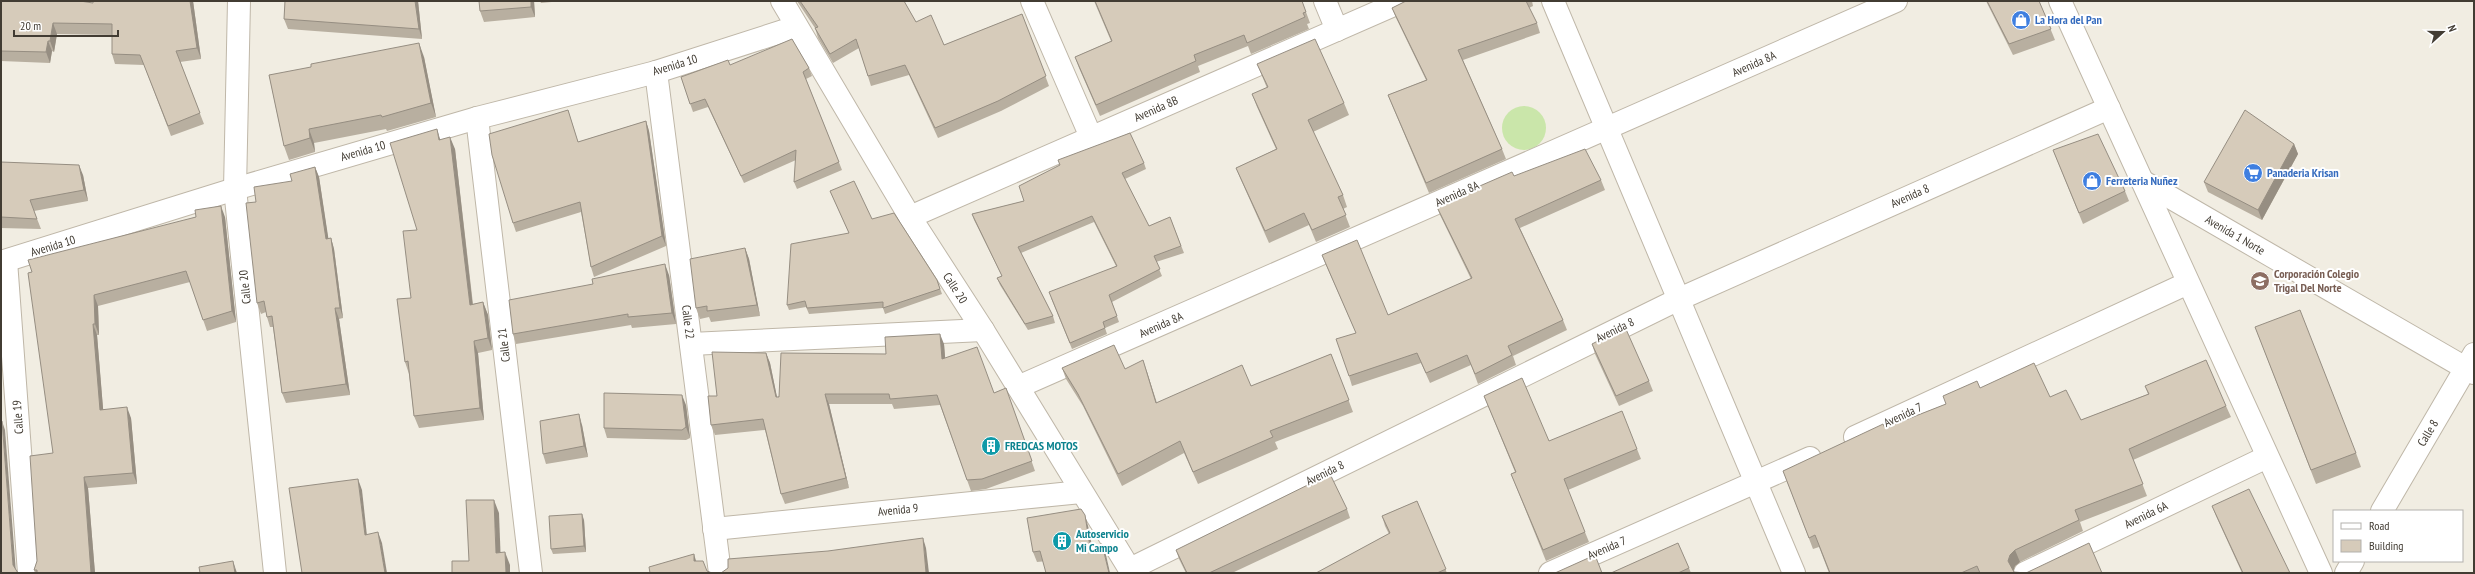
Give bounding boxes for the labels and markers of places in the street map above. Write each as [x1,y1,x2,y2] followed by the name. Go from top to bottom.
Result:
[2010,9,2032,31] shop icon: La Hora del Pan
[2035,12,2102,27] place label: La Hora del Pan
[2242,162,2264,184] supermarket icon: Panaderia Krisan
[2267,165,2339,180] place label: Panaderia Krisan
[2081,170,2103,192] shop icon: Ferreteria Nuñez
[2106,173,2178,188] place label: Ferreteria Nuñez
[2274,266,2360,295] place label: Corporación Colegio Trigal Del Norte
[2249,270,2271,292] school or university icon: Corporación Colegio Trigal Del Norte
[980,435,1002,457] building icon: FREDCAS MOTOS
[1005,438,1078,453] place label: FREDCAS MOTOS
[1075,526,1129,555] place label: Autoservicio Mi Campo
[1051,530,1073,552] building icon: Autoservicio Mi Campo

